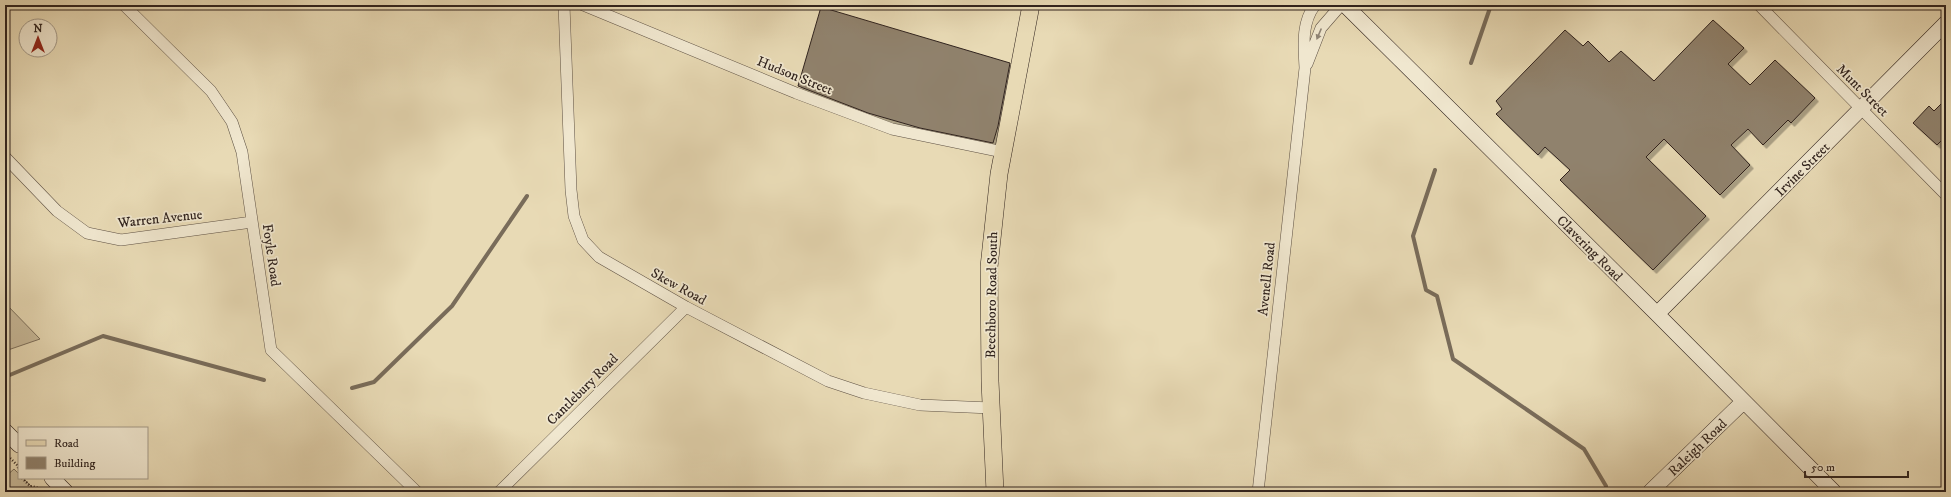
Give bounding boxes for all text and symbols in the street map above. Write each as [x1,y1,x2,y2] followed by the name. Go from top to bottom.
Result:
[18,18,58,58] north arrow
[33,22,43,36] text: N
[1315,29,1321,41] one-way arrow
[754,53,836,99] street label: Hudson Street
[1832,61,1893,121] street label: Munt Street
[1772,138,1834,201] street label: Irvine Street
[116,206,203,232] street label: Warren Avenue
[1552,212,1626,286] street label: Clavering Road
[258,223,284,288] street label: Foyle Road
[982,231,1002,359] street label: Beechboro Road South
[1254,241,1280,317] street label: Avenell Road
[648,264,710,310] street label: Skew Road
[543,350,622,429] street label: Cantlebury Road
[1664,415,1731,480] street label: Raleigh Road
[18,427,148,479] legend
[54,436,79,451] text: Road
[1805,453,1908,479] scale bar
[54,456,95,471] text: Building
[1811,460,1835,475] text: 50 m

